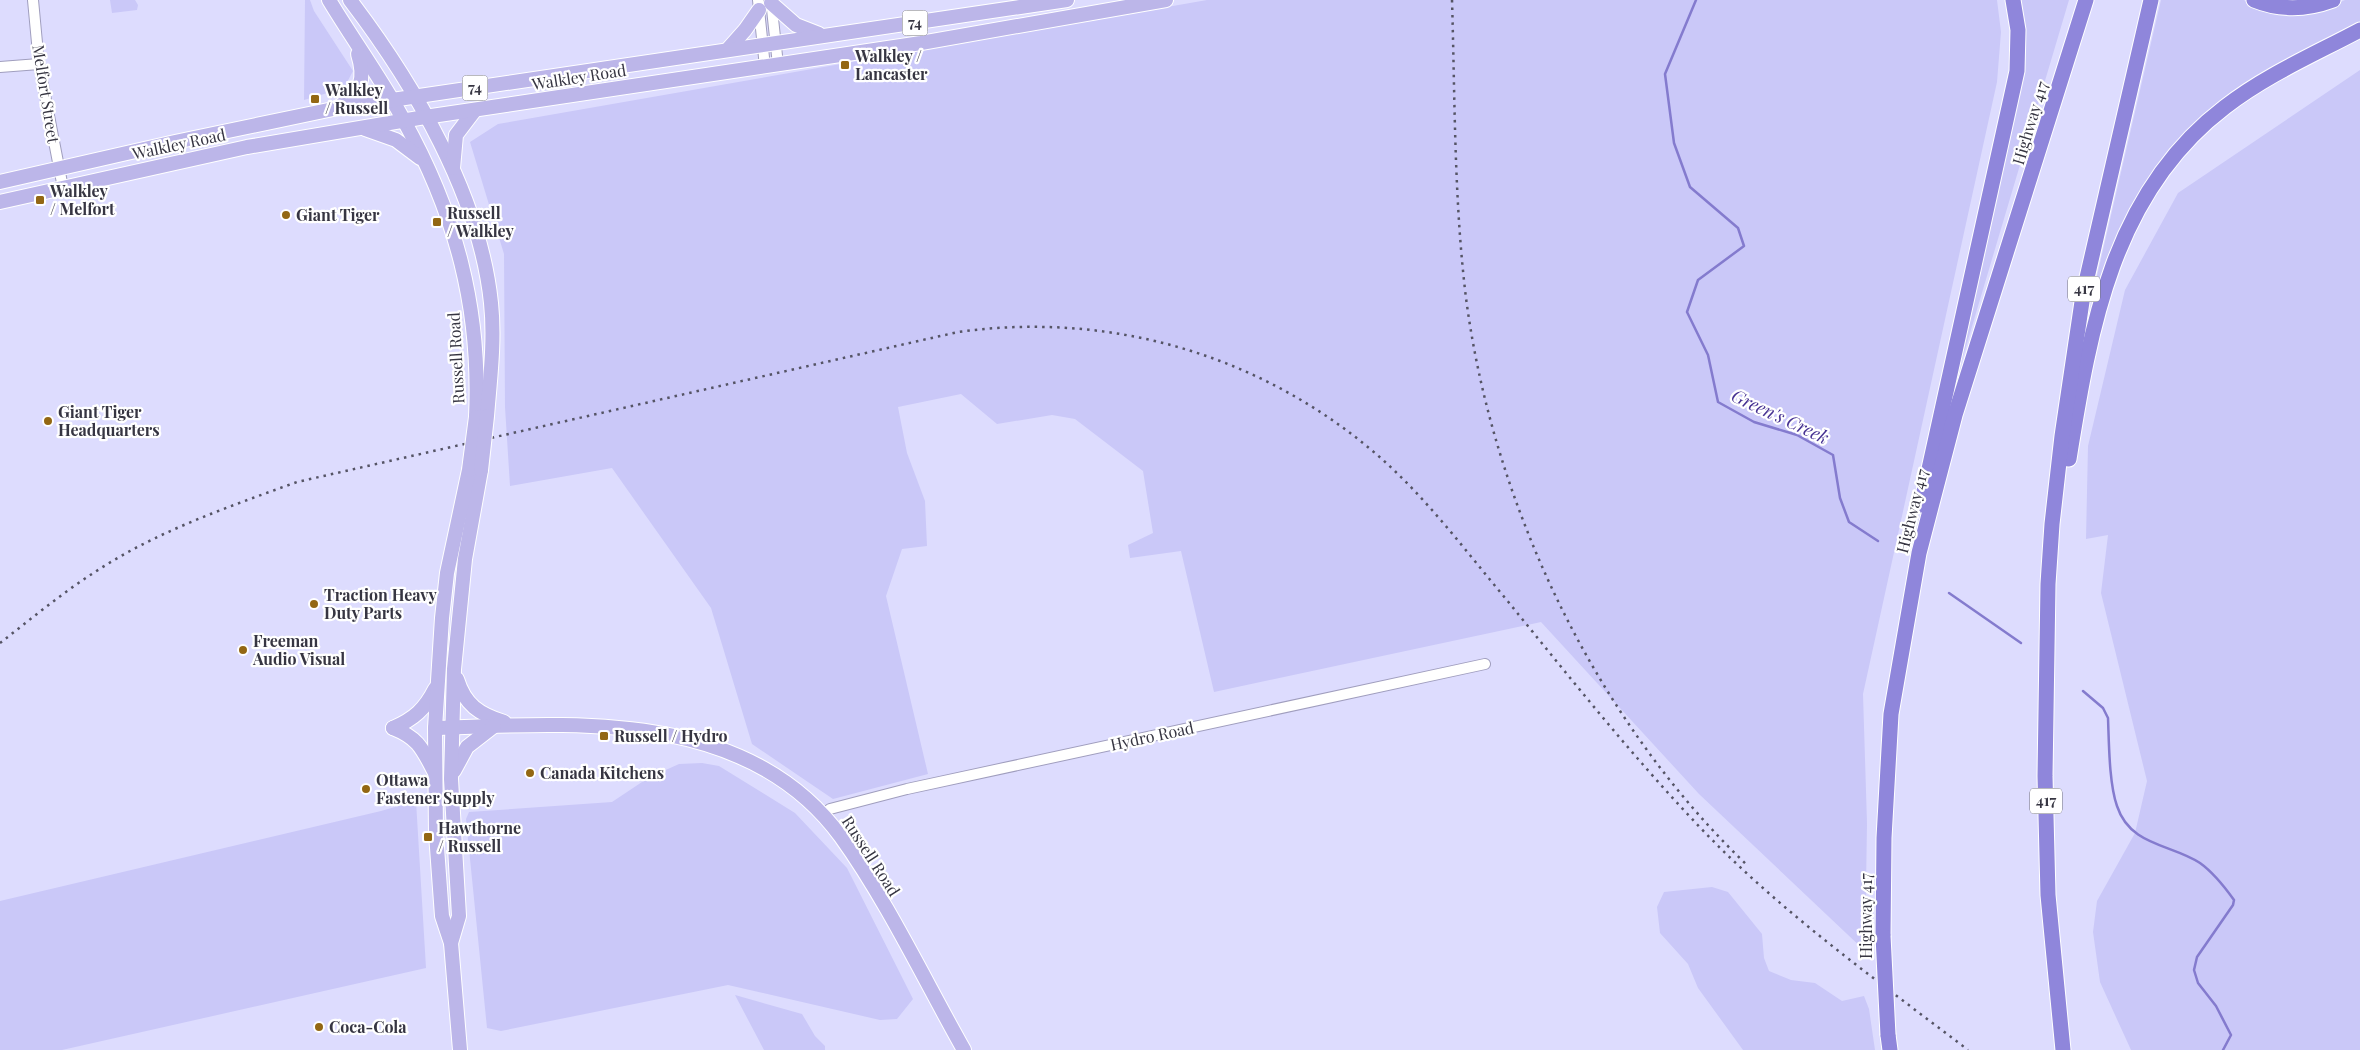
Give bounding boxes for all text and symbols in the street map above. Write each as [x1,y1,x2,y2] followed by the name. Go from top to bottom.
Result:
[902,10,928,36] road number: 74
[28,43,65,145] street label: Melfort Street
[854,45,928,84] place label: Walkley / Lancaster
[529,59,627,94] street label: Walkley Road
[839,59,851,71] marker: Walkley / Lancaster
[462,76,488,100] road number: 74
[2007,78,2052,167] street label: Highway 417
[324,79,388,118] place label: Walkley / Russell
[309,93,321,105] marker: Walkley / Russell
[129,123,228,164] street label: Walkley Road
[49,180,115,219] place label: Walkley / Melfort
[34,194,46,206] marker: Walkley / Melfort
[447,202,514,241] place label: Russell / Walkley
[296,204,380,225] place label: Giant Tiger
[280,209,292,221] marker: Giant Tiger
[431,216,443,228] marker: Russell / Walkley
[2068,276,2100,302] road number: 417
[443,312,468,404] street label: Russell Road
[1728,383,1833,449] water label: Green's Creek
[58,401,160,440] place label: Giant Tiger Headquarters
[42,415,54,427] marker: Giant Tiger Headquarters
[1891,466,1932,555] street label: Highway 417
[324,584,437,623] place label: Traction Heavy Duty Parts
[308,598,320,610] marker: Traction Heavy Duty Parts
[252,630,345,669] place label: Freeman Audio Visual
[237,644,249,656] marker: Freeman Audio Visual
[1108,716,1196,755] street label: Hydro Road
[614,725,727,746] place label: Russell / Hydro
[598,730,610,742] marker: Russell / Hydro
[540,762,664,783] place label: Canada Kitchens
[524,767,536,779] marker: Canada Kitchens
[376,769,495,808] place label: Ottawa Fastener Supply
[360,783,372,795] marker: Ottawa Fastener Supply
[2030,788,2062,814] road number: 417
[838,812,905,900] street label: Russell Road
[438,817,521,856] place label: Hawthorne / Russell
[422,831,434,843] marker: Hawthorne / Russell
[1855,872,1876,959] street label: Highway 417
[329,1016,407,1037] place label: Coca-Cola
[313,1021,325,1033] marker: Coca-Cola

